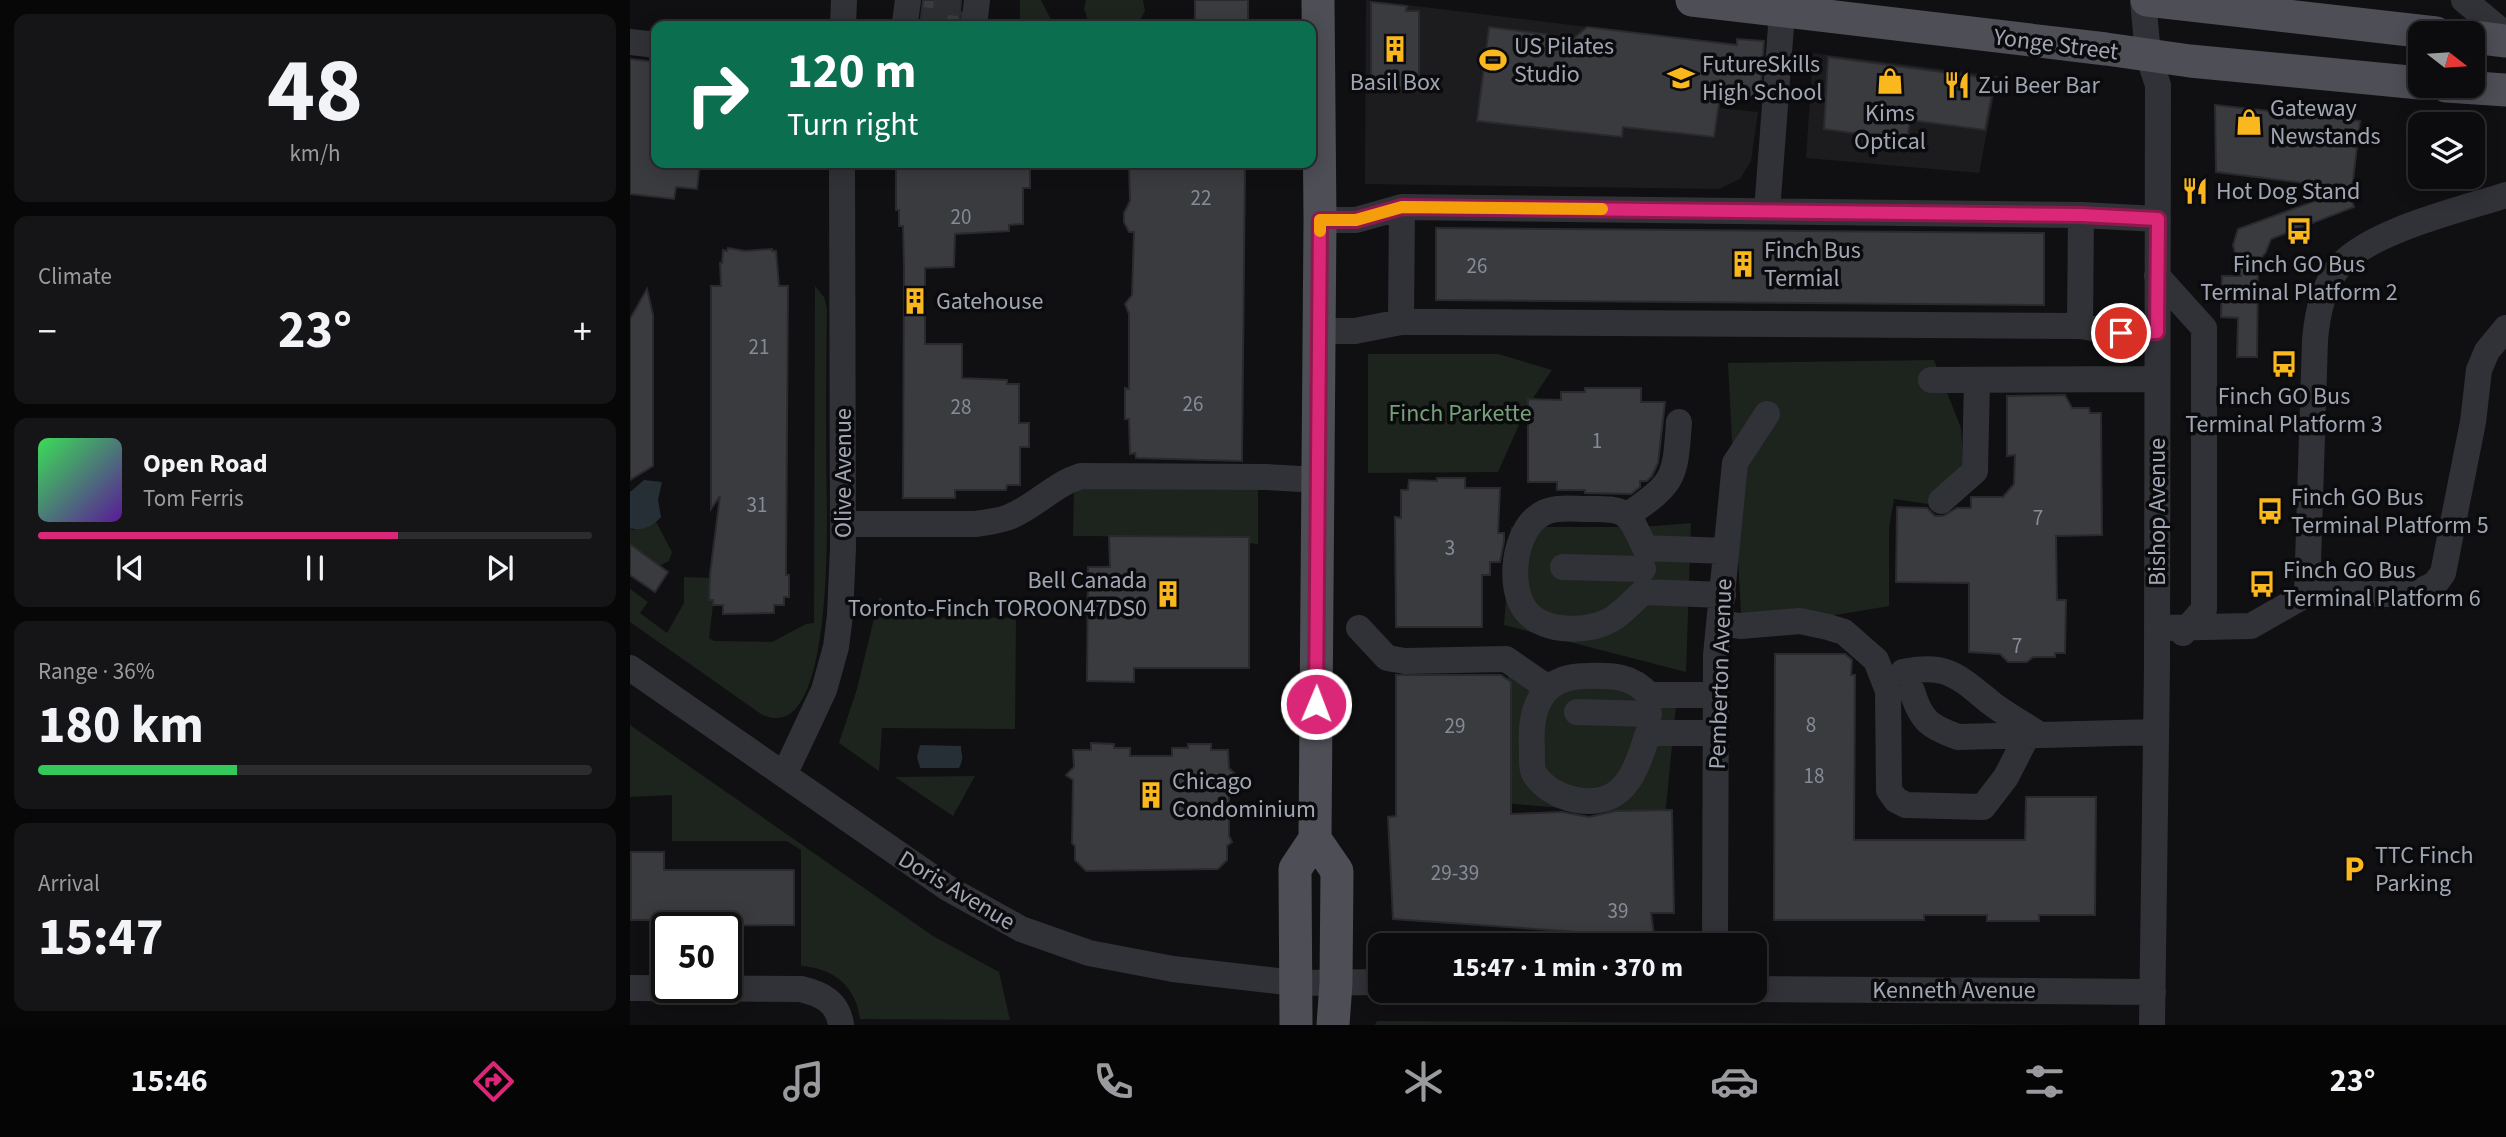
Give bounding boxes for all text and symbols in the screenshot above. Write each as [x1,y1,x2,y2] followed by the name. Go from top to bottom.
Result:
[1991,19,2120,69] street label: Yonge Street
[2408,21,2485,98] north arrow
[2408,21,2485,189] map controls
[267,27,363,156] text: 48
[1514,29,1614,92] place label: US Pilates Studio
[1380,34,1410,64] building icon: Basil Box
[787,37,916,107] text: 120 m
[1478,45,1508,75] sports icon: US Pilates Studio
[1702,47,1822,110] place label: FutureSkills High School
[672,49,763,140] icon: right
[1666,63,1696,93] school or university icon: FutureSkills High School
[1350,65,1441,100] place label: Basil Box
[1875,66,1905,96] shop icon: Kims Optical
[1978,68,2100,103] place label: Zui Beer Bar
[1942,70,1972,100] restaurant icon: Zui Beer Bar
[2270,91,2381,154] place label: Gateway Newstands
[1854,96,1926,159] place label: Kims Optical
[787,102,918,148] text: Turn right
[2234,107,2264,137] shop icon: Gateway Newstands
[2408,112,2485,189] button: layers
[289,137,341,170] text: km/h
[2216,174,2360,209] place label: Hot Dog Stand
[2180,176,2210,206] restaurant icon: Hot Dog Stand
[1191,183,1211,213] house number: 22
[951,202,971,232] house number: 20
[2284,216,2314,246] bus stop icon: Finch GO Bus Terminal Platform 2
[1764,233,1861,296] place label: Finch Bus Termial
[2200,247,2398,310] place label: Finch GO Bus Terminal Platform 2
[1728,249,1758,279] building icon: Finch Bus Termial
[1467,251,1487,281] house number: 26
[38,260,112,293] text: Climate
[936,284,1043,319] place label: Gatehouse
[900,286,930,316] building icon: Gatehouse
[278,294,352,368] text: 23°
[2091,303,2151,363] pin
[38,305,57,359] text: −
[573,305,592,359] text: +
[2102,314,2140,352] icon: arrive
[749,332,769,362] house number: 21
[2269,349,2299,379] bus stop icon: Finch GO Bus Terminal Platform 3
[2185,379,2383,442] place label: Finch GO Bus Terminal Platform 3
[1183,389,1203,419] house number: 26
[951,392,971,422] house number: 28
[1388,396,1532,431] park label: Finch Parkette
[826,408,861,538] street label: Olive Avenue
[1592,426,1602,456] house number: 1
[2140,438,2175,586] street label: Bishop Avenue
[143,445,268,482] text: Open Road
[2291,480,2489,543] place label: Finch GO Bus Terminal Platform 5
[143,482,244,515] text: Tom Ferris
[747,490,767,520] house number: 31
[2255,496,2285,526] bus stop icon: Finch GO Bus Terminal Platform 5
[2033,503,2043,533] house number: 7
[1445,533,1455,563] house number: 3
[111,549,149,587] icon: previous
[296,549,334,587] icon: pause
[481,549,519,587] icon: next
[2283,553,2481,616] place label: Finch GO Bus Terminal Platform 6
[848,563,1147,626] place label: Bell Canada Toronto-Finch TOROON47DS0
[2247,569,2277,599] bus stop icon: Finch GO Bus Terminal Platform 6
[1700,578,1741,770] street label: Pemberton Avenue
[1153,579,1183,609] building icon: Bell Canada Toronto-Finch TOROON47DS0
[2012,631,2022,661] house number: 7
[38,655,155,688] text: Range · 36%
[1279,667,1353,741] position arrow
[38,689,204,763] text: 180 km
[1806,710,1816,740] house number: 8
[1445,711,1465,741] house number: 29
[1804,761,1824,791] house number: 18
[1172,764,1316,827] place label: Chicago Condominium
[1136,780,1166,810] building icon: Chicago Condominium
[2375,838,2474,901] place label: TTC Finch Parking
[892,842,1022,939] street label: Doris Avenue
[2339,854,2369,884] parking icon: TTC Finch Parking
[1431,858,1479,888] house number: 29-39
[38,867,100,900] text: Arrival
[1608,896,1628,926] house number: 39
[38,901,163,975] text: 15:47
[651,912,742,1003] speed limit sign: 50
[1452,949,1683,986] text: 15:47 · 1 min · 370 m
[1872,973,2036,1008] street label: Kenneth Avenue
[469,1057,518,1106] icon: directions
[779,1057,828,1106] icon: music
[1089,1057,1138,1106] icon: phone
[1399,1057,1448,1106] icon: climate
[1710,1057,1759,1106] icon: car
[2020,1057,2069,1106] icon: filters
[131,1058,208,1104] text: 15:46
[2330,1058,2375,1104] text: 23°

